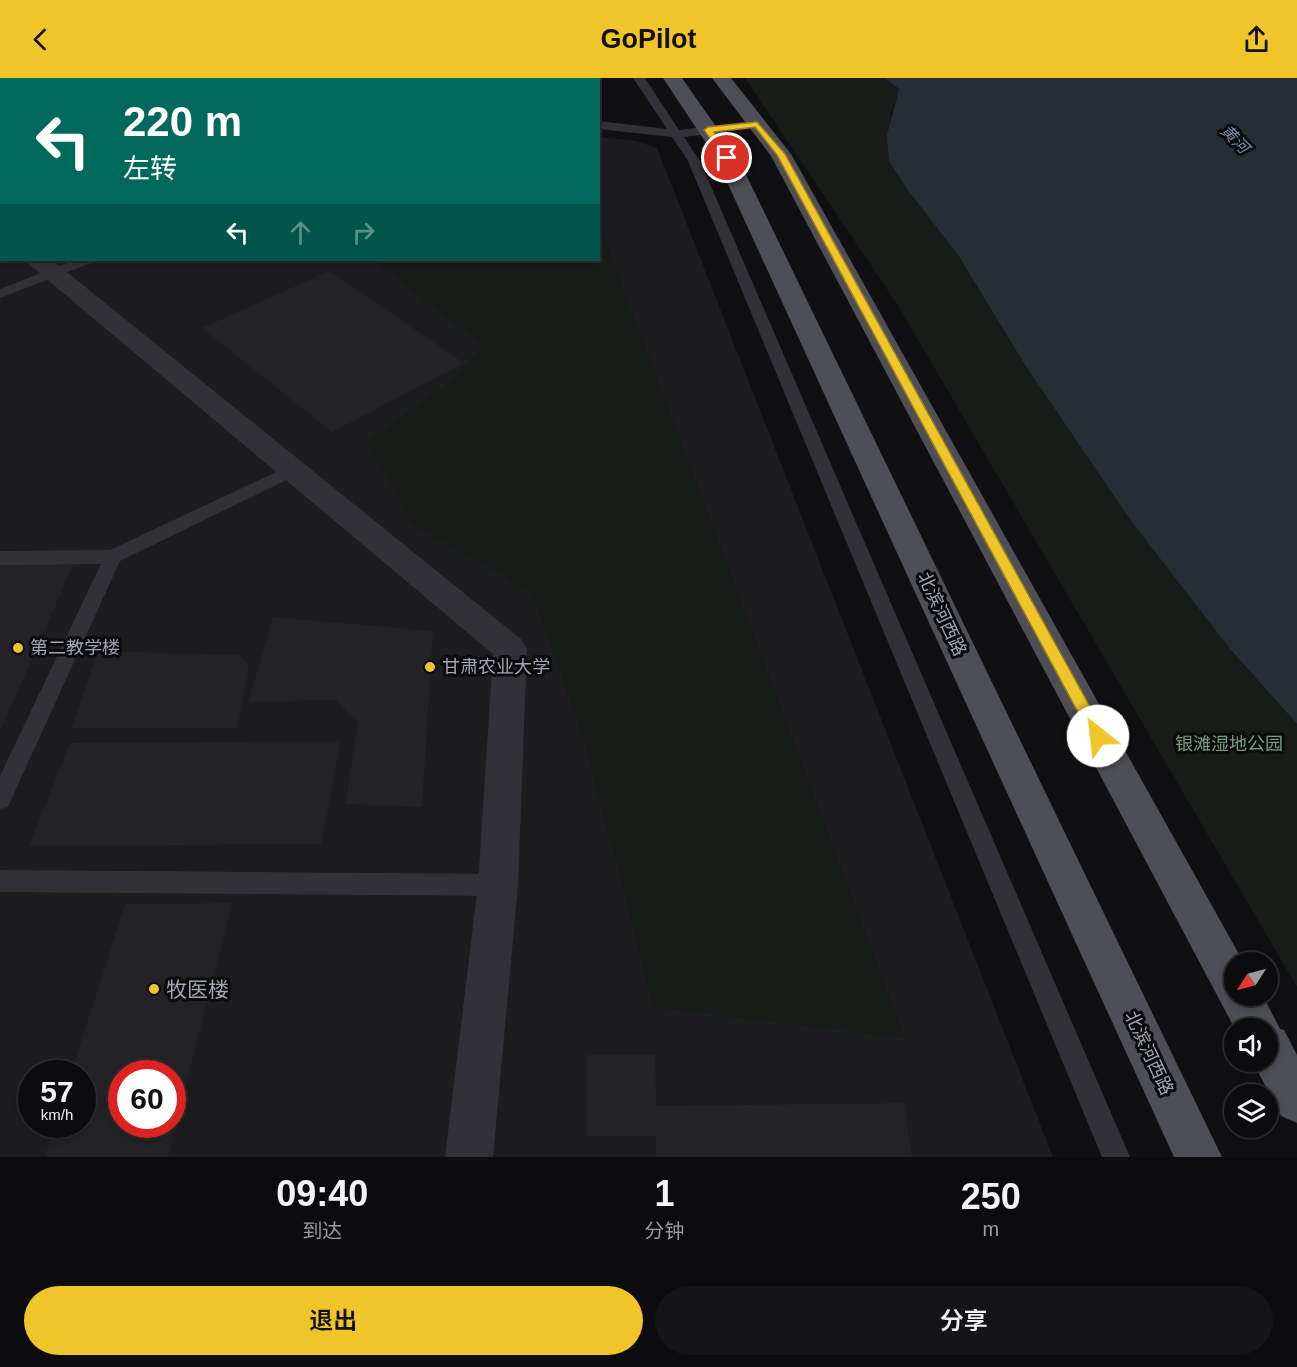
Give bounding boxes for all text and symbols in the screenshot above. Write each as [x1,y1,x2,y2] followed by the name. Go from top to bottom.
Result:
[24,23,57,56] icon: back
[1240,23,1273,56] icon: share
[601,24,697,54] text: GoPilot
[123,98,242,145] text: 220 m
[24,102,102,180] icon: left
[1218,122,1254,158] water label: 黄河
[701,132,752,183] pin
[710,141,743,174] icon: arrive
[123,154,177,184] text: 左转
[221,216,254,249] icon: left
[284,216,317,249] icon: ahead
[347,216,380,249] icon: right
[914,569,970,659] street label: 北滨河西路
[30,638,120,658] place label: 第二教学楼
[11,641,25,655] marker: 第二教学楼
[442,657,550,677] place label: 甘肃农业大学
[423,660,437,674] marker: 甘肃农业大学
[1066,704,1130,768] position arrow
[1175,734,1283,754] park label: 银滩湿地公园
[1224,952,1278,1006] north arrow
[1224,952,1278,1138] map controls
[166,978,229,1001] place label: 牧医楼
[147,982,161,996] marker: 牧医楼
[1121,1008,1177,1098] street label: 北滨河西路
[1224,1018,1278,1072] button: sound
[108,1060,186,1138] speed limit sign: 60
[40,1075,74,1108] text: 57
[1224,1084,1278,1138] button: layers
[41,1106,73,1123] text: km/h
[276,1173,368,1214] text: 09:40
[654,1173,675,1214] text: 1
[961,1176,1021,1217] text: 250
[982,1218,999,1240] text: m
[302,1220,342,1242] text: 到达
[644,1220,684,1242] text: 分钟
[24,1286,643,1355] button: 退出
[655,1286,1273,1355] button: 分享

